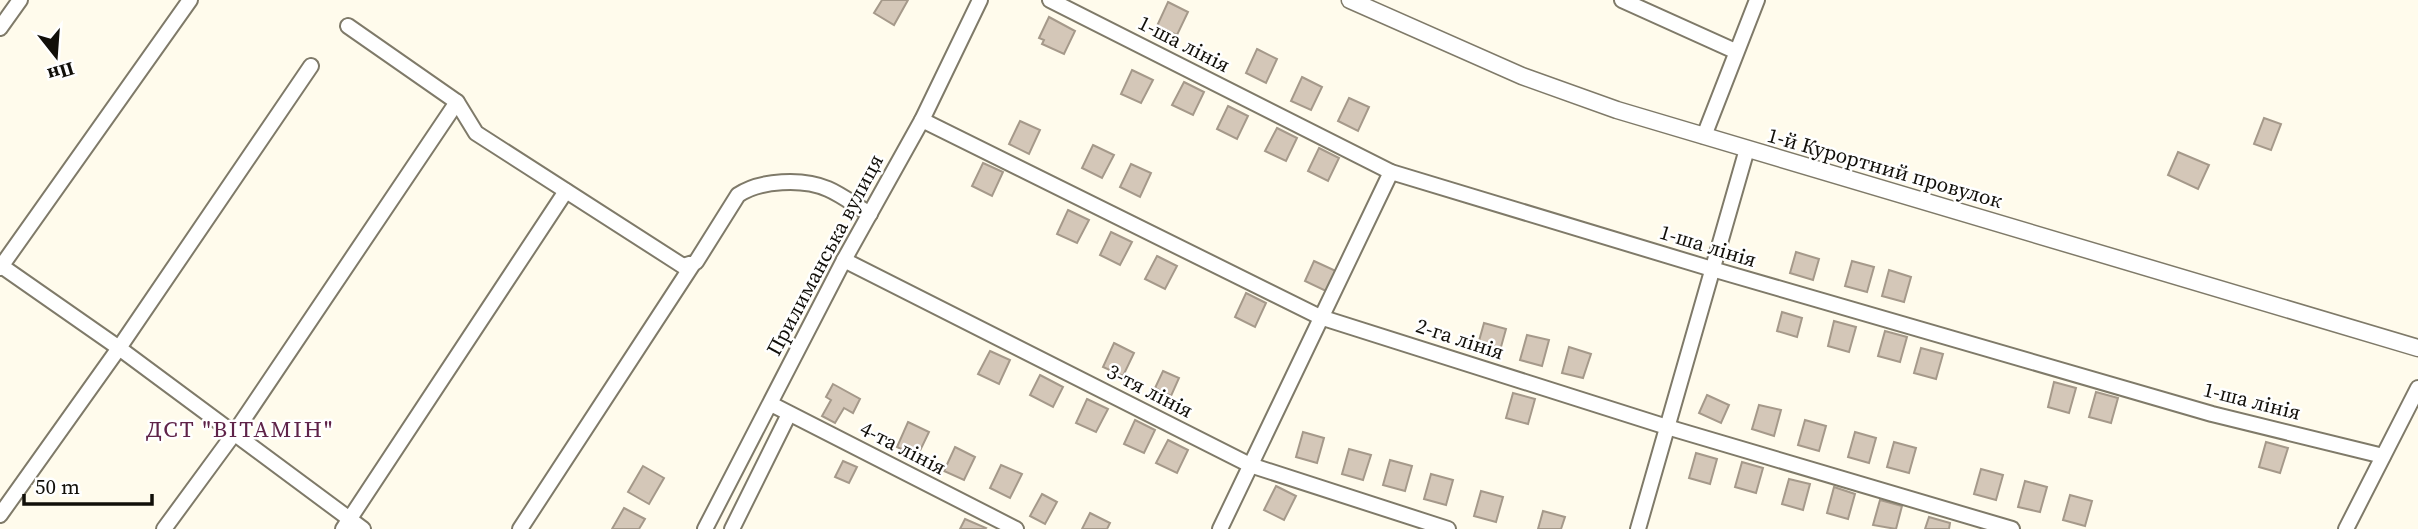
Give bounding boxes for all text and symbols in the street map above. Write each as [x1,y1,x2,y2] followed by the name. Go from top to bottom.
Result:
[1133,8,1235,79] street label: 1-ша лінія
[21,21,91,91] north arrow
[44,56,77,89] text: Пн
[1764,120,2006,215] street label: 1-й Курортний провулок
[759,149,890,361] street label: Прилиманська вулиця
[1656,217,1760,274] street label: 1-ша лінія
[1412,311,1508,366] street label: 2-га лінія
[1102,357,1198,425] street label: 3-тя лінія
[2200,374,2304,427] street label: 1-ша лінія
[146,413,334,445] district label: ДСТ "ВІТАМІН"
[855,414,951,482] street label: 4-та лінія
[24,462,152,506] scale bar
[35,472,80,501] text: 50 m

